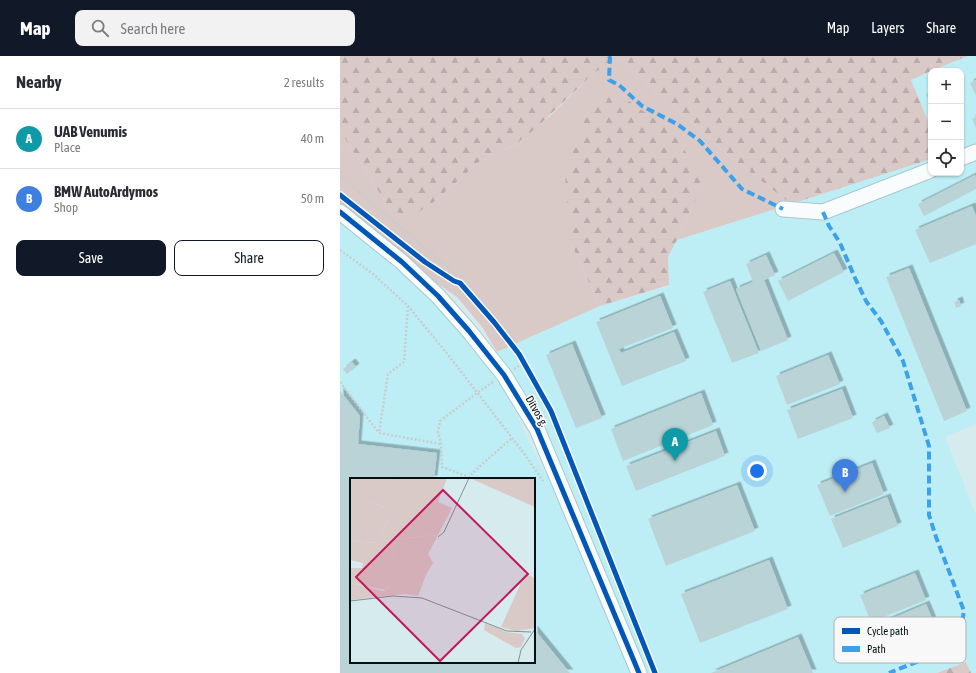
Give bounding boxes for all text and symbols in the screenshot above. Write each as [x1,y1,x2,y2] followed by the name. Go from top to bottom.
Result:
[75,10,355,46] search box
[20,17,51,39] text: Map
[89,17,111,39] icon: search
[121,20,185,37] text: Search here
[827,20,849,36] text: Map
[871,20,904,36] text: Layers
[926,20,956,36] text: Share
[928,68,964,176] map controls
[928,68,964,104] button: +
[16,72,62,92] text: Nearby
[284,75,324,90] text: 2 results
[928,104,964,140] button: −
[54,123,127,140] text: UAB Venumis
[26,131,32,146] text: A
[301,131,324,146] text: 40 m
[54,140,81,155] text: Place
[928,140,964,176] button: locate
[54,183,158,200] text: BMW AutoArdymos
[26,191,32,206] text: B
[301,191,324,206] text: 50 m
[54,200,78,215] text: Shop
[16,240,166,276] button: Save
[174,240,324,276] button: Share
[523,393,551,429] street label: Ditvos g.
[662,428,688,461] pin: A
[832,459,858,492] pin: B
[747,461,767,481] your location
[350,478,535,663] inset map
[834,617,966,663] legend
[867,625,909,637] text: Cycle path
[867,643,886,655] text: Path

